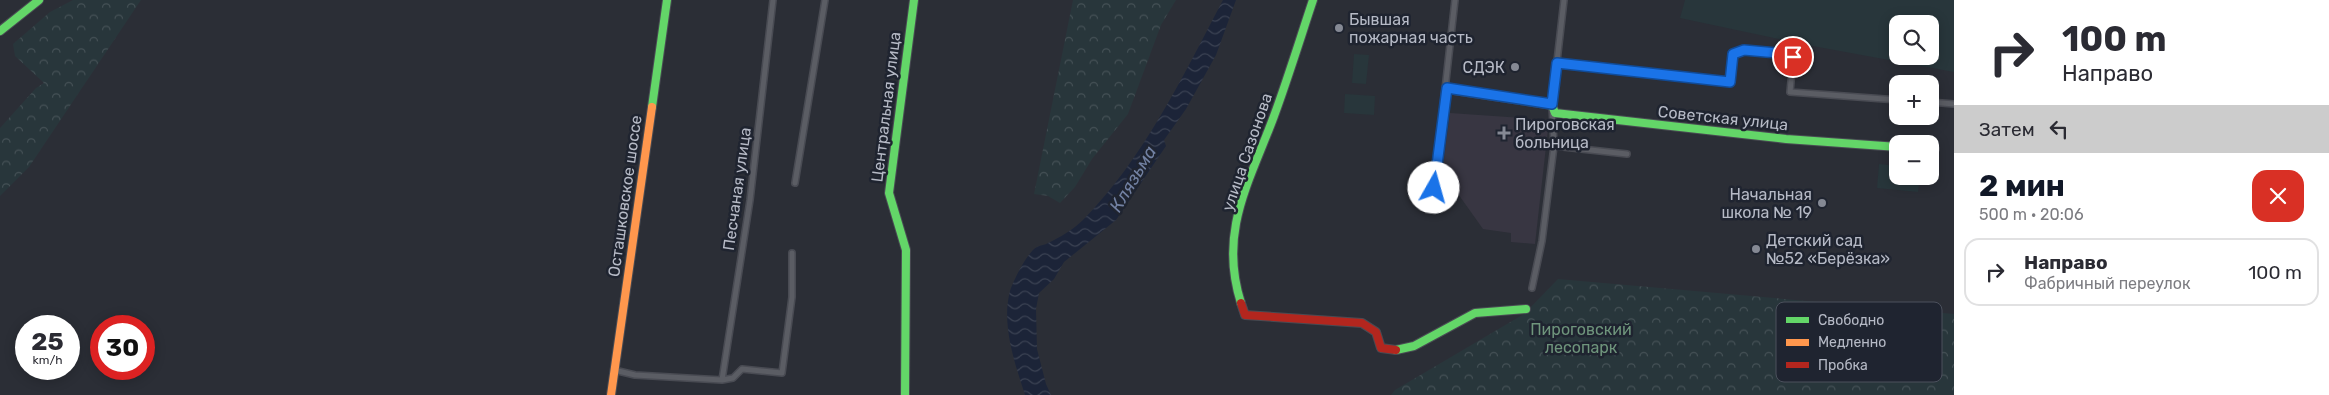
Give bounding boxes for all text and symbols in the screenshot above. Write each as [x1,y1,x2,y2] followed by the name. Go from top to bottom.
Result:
[1349,10,1473,47] place label: Бывшая пожарная часть
[1889,15,1939,185] map controls
[1889,15,1939,65] button: search
[2062,18,2167,60] text: 100 m
[1979,20,2044,85] icon: right
[1333,22,1345,34] marker: Бывшая пожарная часть
[867,31,905,183] street label: Центральная улица
[1772,36,1814,78] pin
[1779,43,1807,71] icon: arrive
[1463,58,1505,77] place label: СДЭК
[2062,60,2153,87] text: Направо
[1509,61,1521,73] marker: СДЭК
[1889,75,1939,125] button: +
[1218,90,1276,214] street label: улица Сазонова
[1657,102,1789,134] street label: Советская улица
[604,114,646,278] street label: Осташковское шоссе
[1515,115,1615,152] place label: Пироговская больница
[2045,115,2073,143] icon: left
[1979,118,2035,141] text: Затем
[719,126,755,252] street label: Песчаная улица
[1497,126,1511,140] marker: Пироговская больница
[1889,135,1939,185] button: −
[1105,142,1162,216] water label: Клязьма
[1407,161,1459,213] position arrow
[1979,168,2065,204] text: 2 мин
[2252,170,2304,222] button: close
[1721,185,1812,222] place label: Начальная школа № 19
[1816,197,1828,209] marker: Начальная школа № 19
[1979,205,2084,224] text: 500 m · 20:06
[1766,231,1890,268] place label: Детский сад №52 «Берёзка»
[1750,243,1762,255] marker: Детский сад №52 «Берёзка»
[2024,251,2108,274] text: Направо
[1981,258,2009,286] icon: right
[2248,261,2302,284] text: 100 m
[2024,274,2191,293] text: Фабричный переулок
[1776,302,1942,382] legend
[1818,312,1884,329] text: Свободно
[90,315,155,380] speed limit sign: 30
[1530,320,1632,357] park label: Пироговский лесопарк
[31,327,64,356] text: 25
[1818,334,1886,351] text: Медленно
[33,353,62,367] text: km/h
[1818,357,1868,374] text: Пробка

